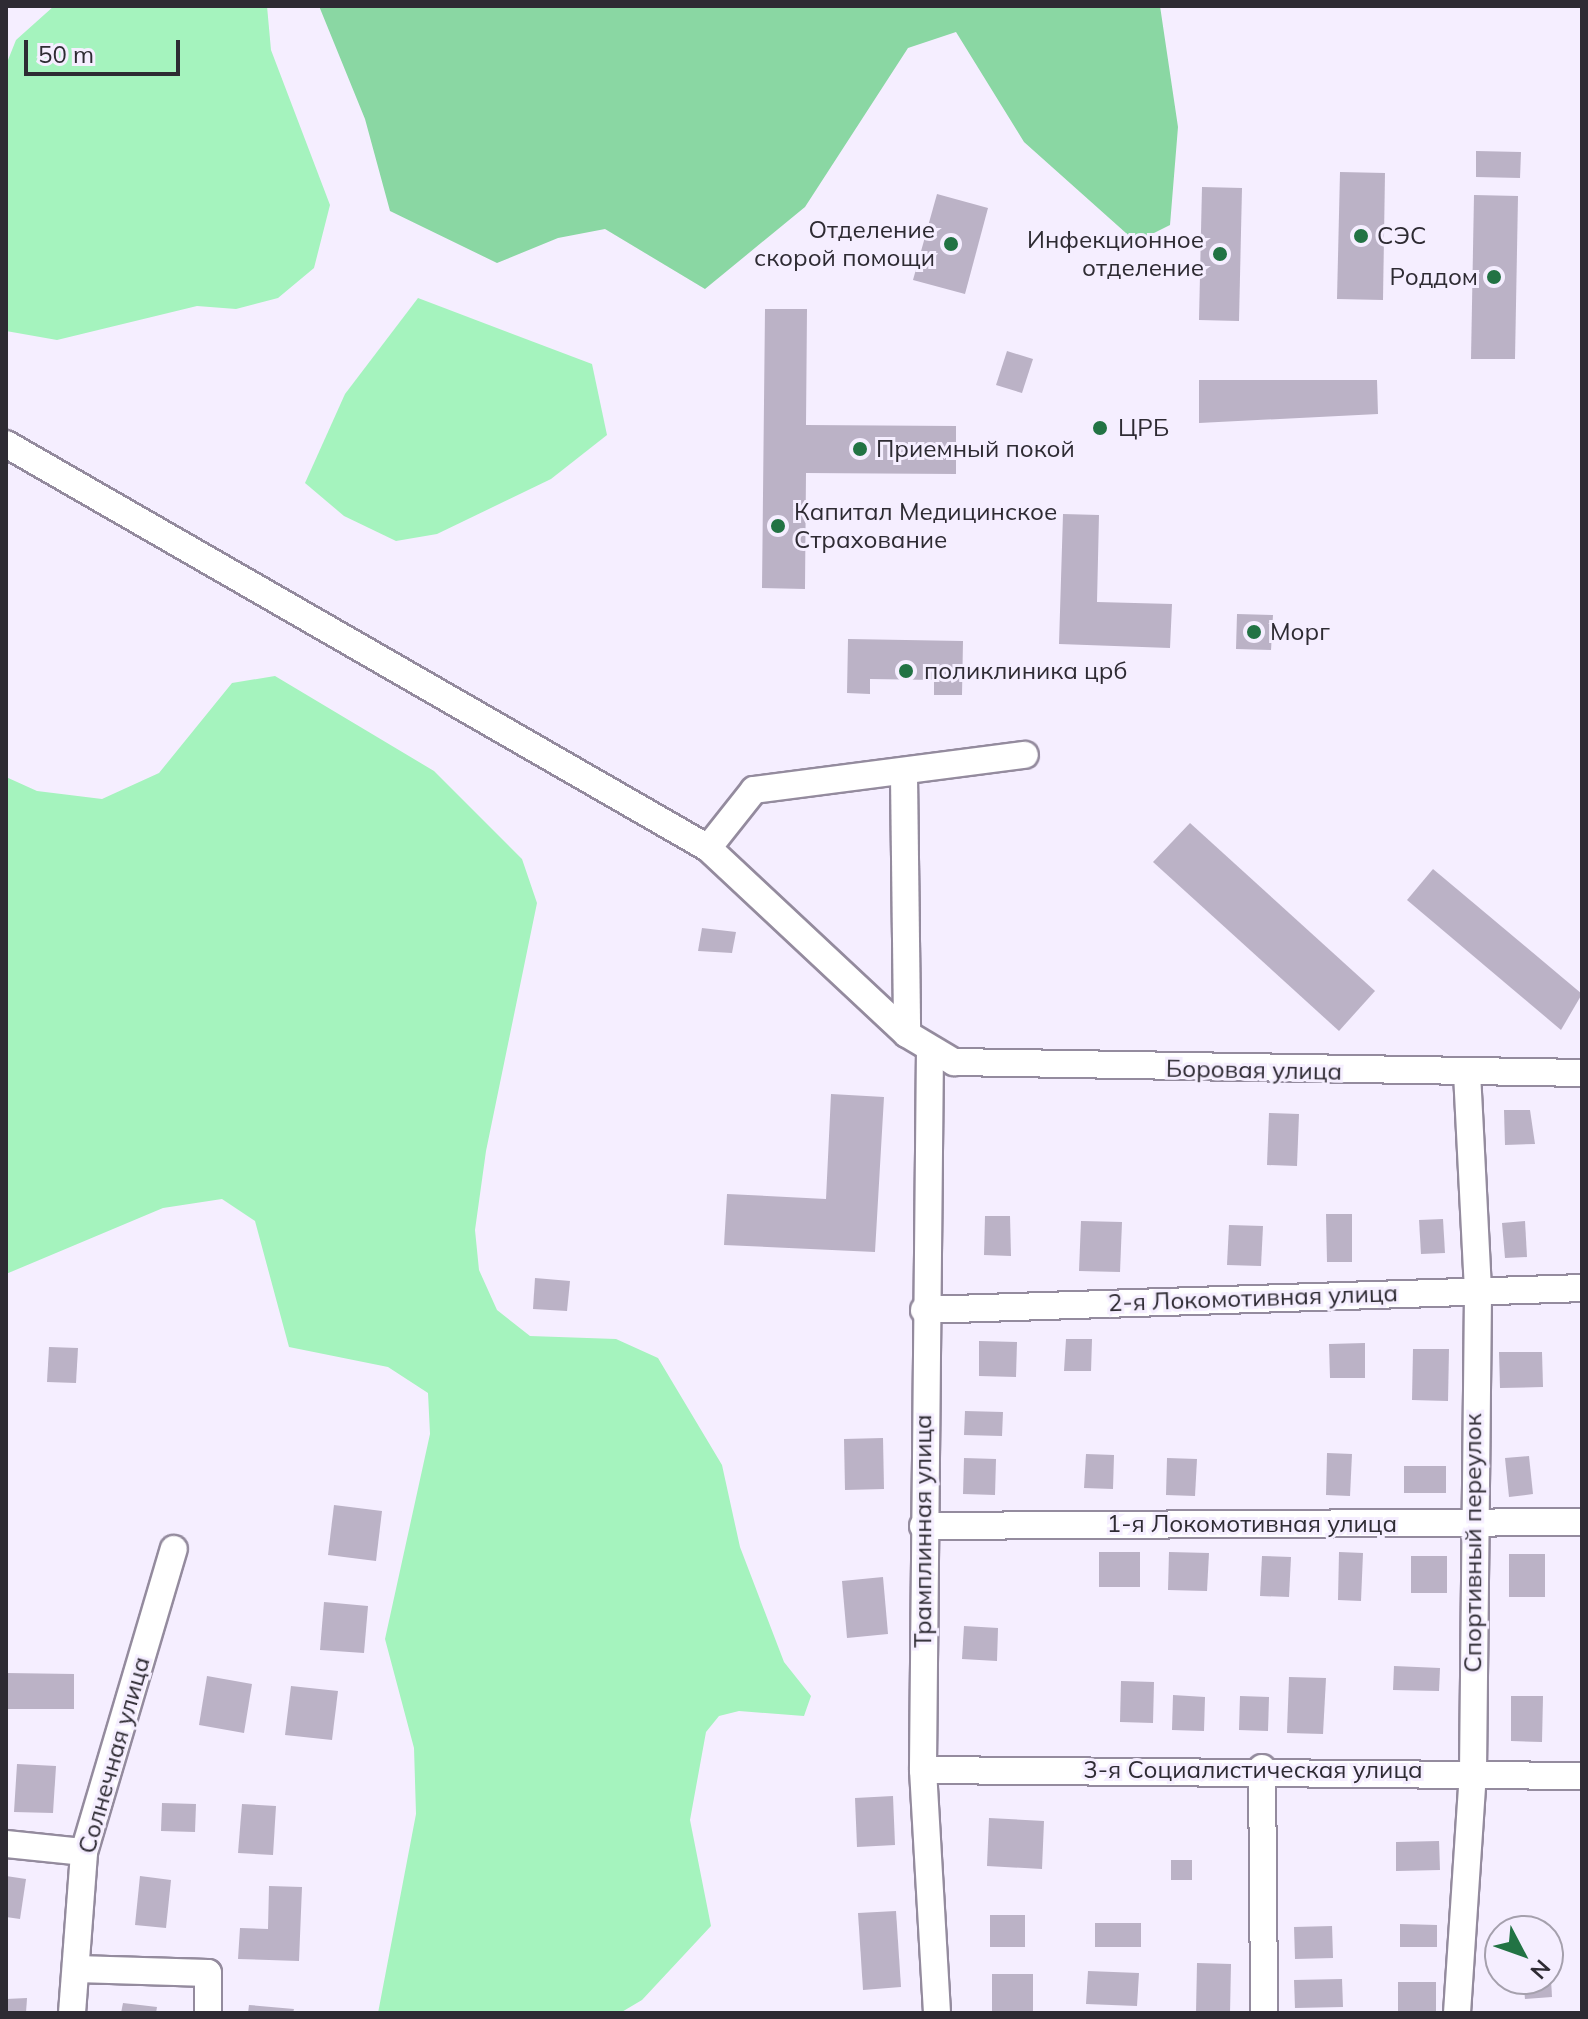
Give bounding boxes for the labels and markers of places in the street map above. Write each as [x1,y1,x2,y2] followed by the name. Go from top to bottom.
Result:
[754,216,935,272] place label: Отделение скорой помощи
[1377,222,1426,250] place label: СЭС
[1027,226,1204,282] place label: Инфекционное отделение
[1352,227,1370,245] marker: СЭС
[942,235,960,253] marker: Отделение скорой помощи
[1211,245,1229,263] marker: Инфекционное отделение
[1390,263,1478,291] place label: Роддом
[1485,268,1503,286] marker: Роддом
[1118,414,1169,442] place label: ЦРБ
[1089,417,1111,439] marker: ЦРБ
[876,435,1075,463] place label: Приемный покой
[851,440,869,458] marker: Приемный покой
[794,498,1057,554] place label: Капитал Медицинское Страхование
[769,517,787,535] marker: Капитал Медицинское Страхование
[1270,618,1330,646] place label: Морг
[1245,623,1263,641] marker: Морг
[924,657,1127,685] place label: поликлиника црб
[895,660,917,682] marker: поликлиника црб

